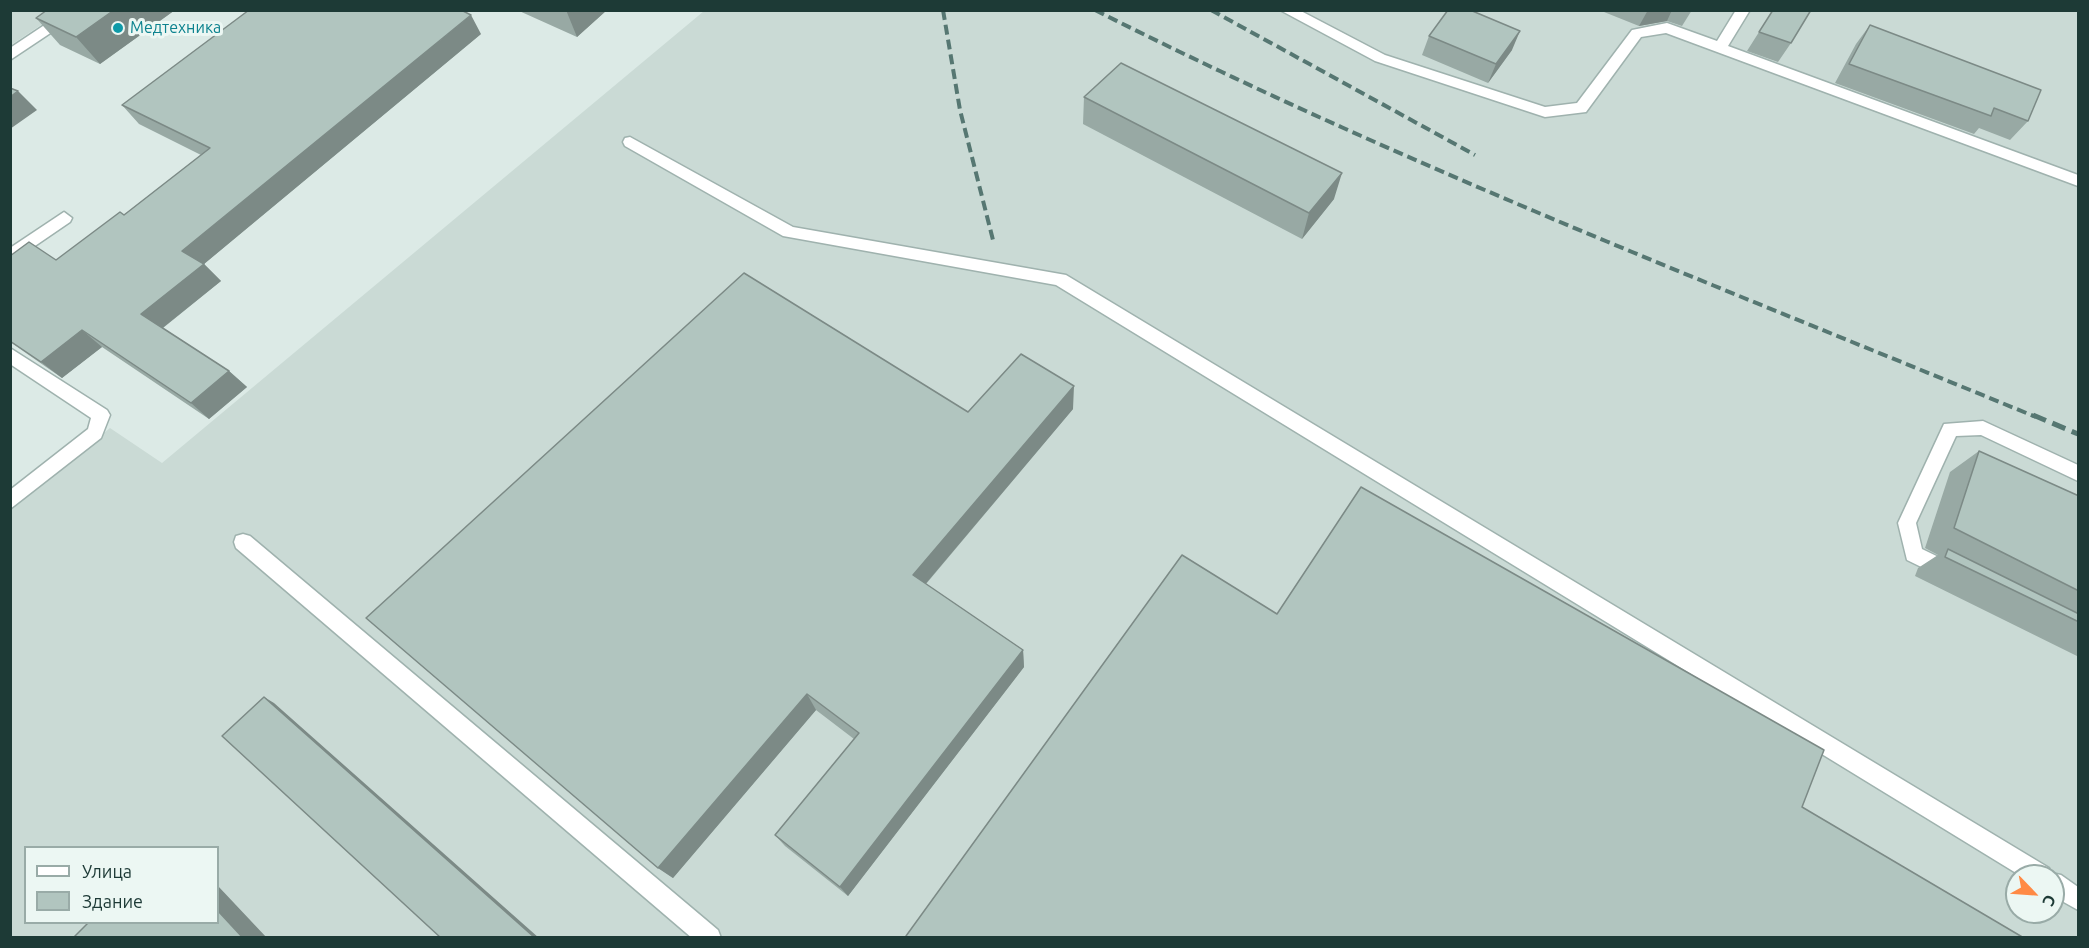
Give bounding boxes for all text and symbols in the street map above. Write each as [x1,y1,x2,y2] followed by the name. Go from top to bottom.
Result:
[130,18,221,38] place label: Медтехника
[111,21,125,35] marker: Медтехника
[24,846,219,924] legend
[82,861,132,881] text: Улица
[2005,864,2065,924] north arrow
[82,891,143,911] text: Здание
[2039,892,2060,909] text: С

